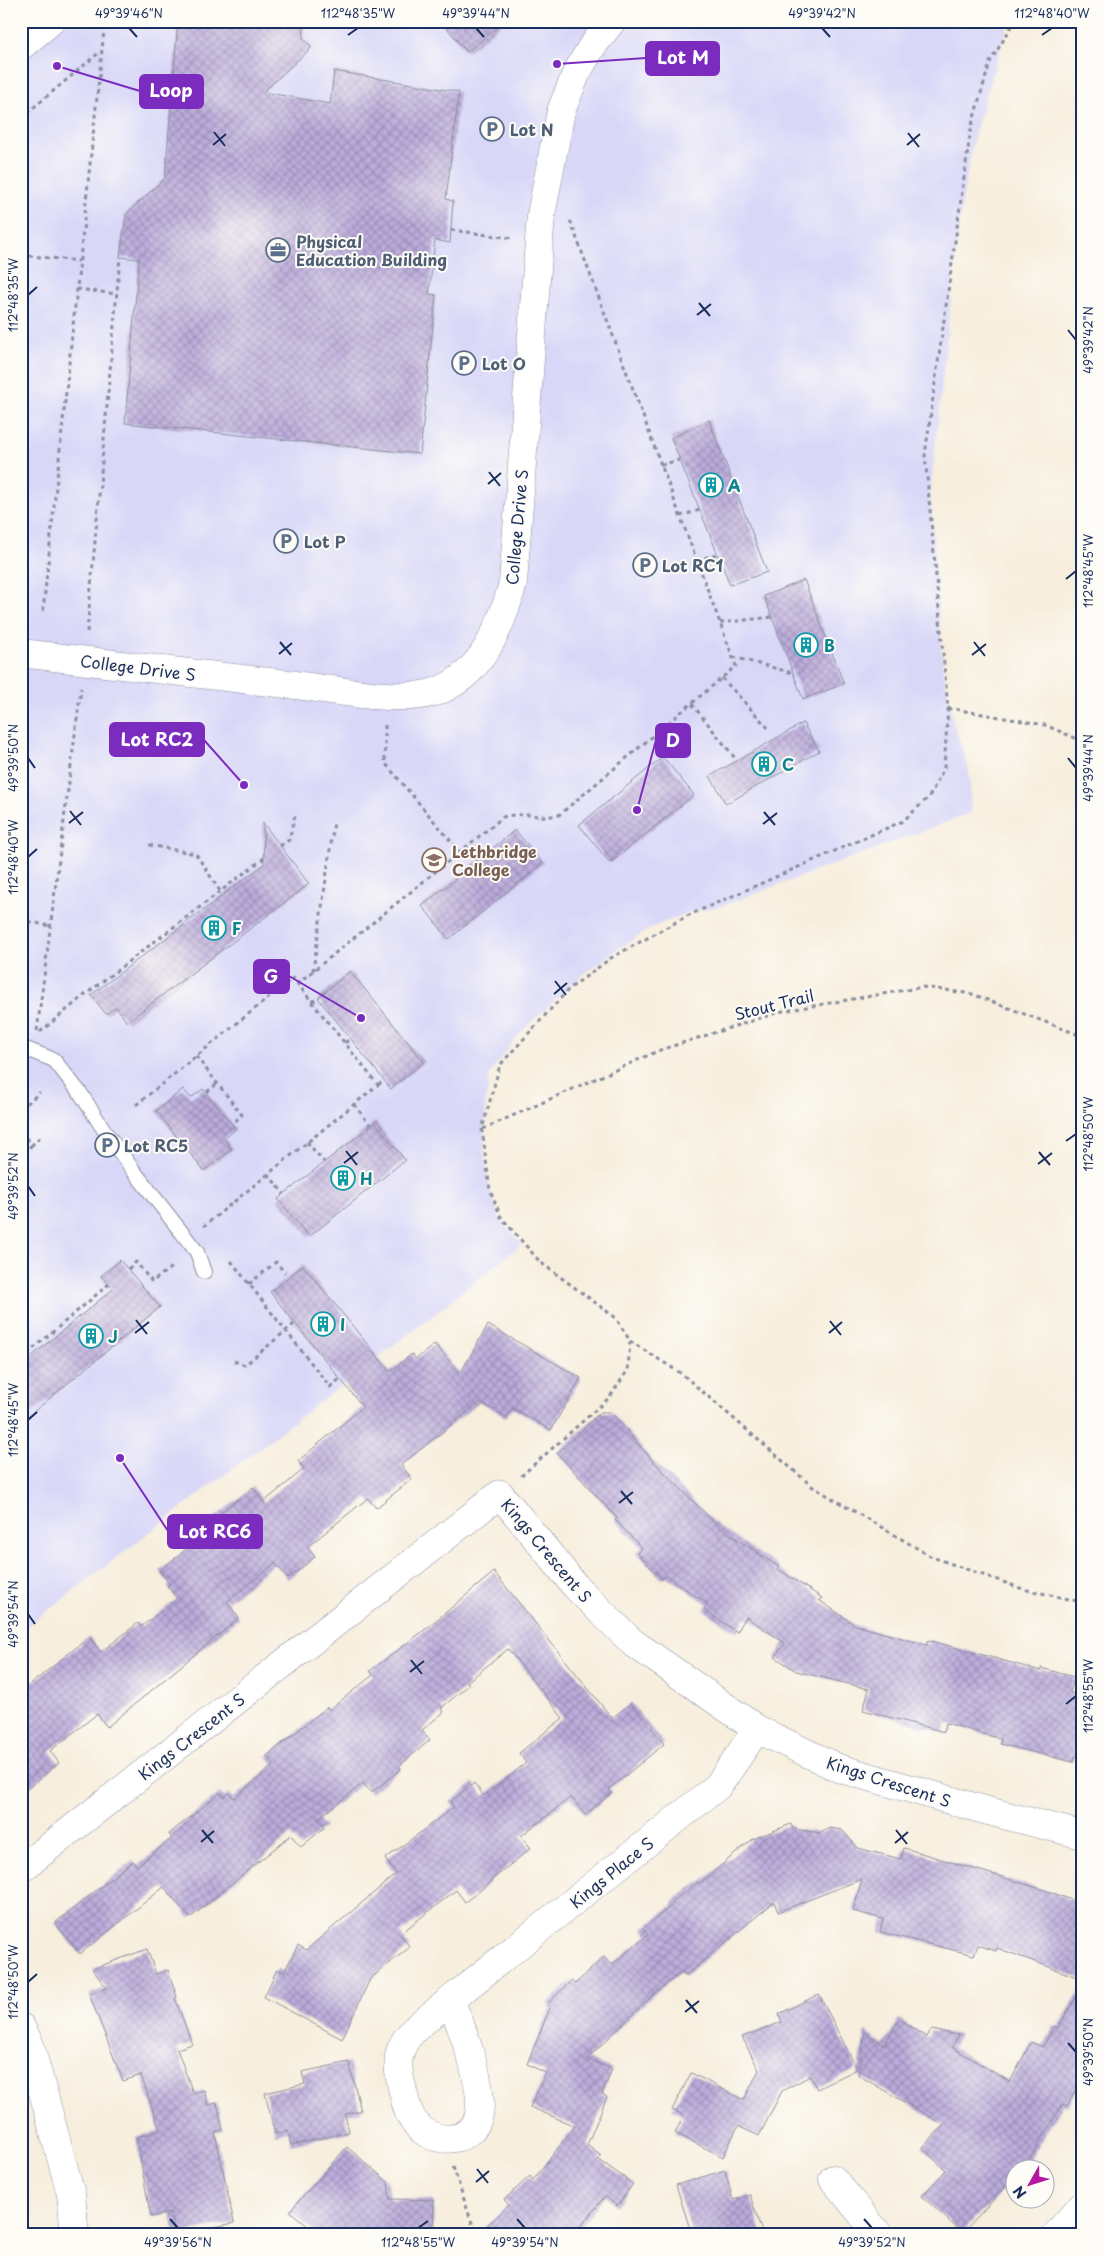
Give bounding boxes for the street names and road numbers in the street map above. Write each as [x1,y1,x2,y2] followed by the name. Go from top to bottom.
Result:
[499,468,533,586] street label: College Drive S
[79,648,197,686] street label: College Drive S
[732,982,816,1026] street label: Stout Trail
[496,1493,598,1607] street label: Kings Crescent S
[133,1687,249,1785] street label: Kings Crescent S
[824,1750,954,1812] street label: Kings Crescent S
[564,1831,658,1913] street label: Kings Place S

